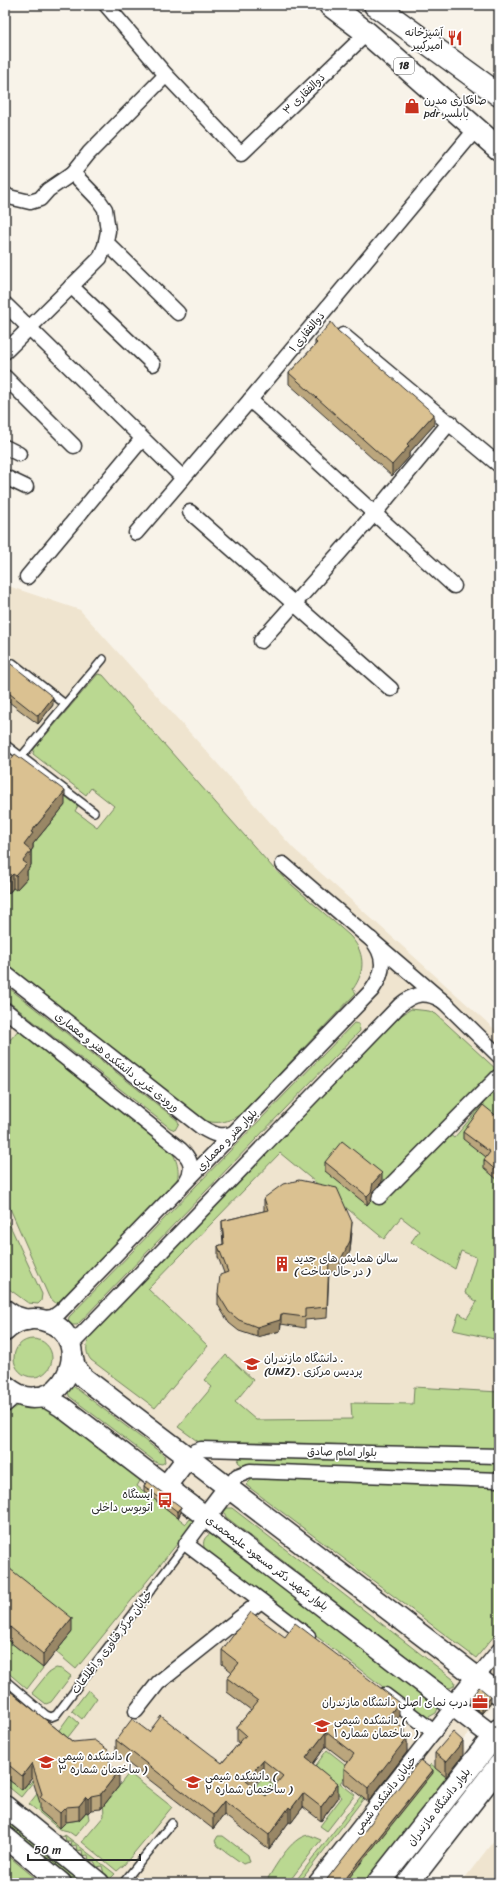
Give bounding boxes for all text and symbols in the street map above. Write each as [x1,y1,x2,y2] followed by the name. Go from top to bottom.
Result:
[405,23,444,55] place label: آشپزخانه امیرکبیر
[446,29,464,47] restaurant icon: آشپزخانه امیرکبیر
[394,58,414,74] road number: 18
[278,69,330,119] street label: ذوالفقاری ۳
[423,91,487,123] place label: صافکاری مدرن pdr بابلسر
[403,97,421,115] shop icon: صافکاری مدرن pdr بابلسر
[284,307,330,357] street label: ذوالفقاری ۱
[50,1007,184,1117] street label: ورودی غربی دانشکده هنر و معماری
[192,1104,262,1176] street label: بلوار هنر و معماری
[294,1249,398,1281] place label: سالن همایش های جدید ( در حال ساخت )
[273,1255,291,1273] building icon: سالن همایش های جدید ( در حال ساخت )
[264,1349,362,1381] place label: دانشگاه مازندران . (UMZ) . پردیس مرکزی
[243,1355,261,1373] school or university icon: دانشگاه مازندران . (UMZ) . پردیس مرکزی
[307,1442,377,1462] street label: بلوار امام صادق
[91,1485,153,1517] place label: ایستگاه اتوبوس داخلی
[156,1491,174,1509] bus stop icon: ایستگاه اتوبوس داخلی
[201,1510,333,1616] street label: بلوار شهید دکتر مسعود علیمحمدی
[66,1586,158,1698] street label: خیابان مرکز فناوری و اطلاعات
[322,1693,468,1712] place label: درب نمای اصلی دانشگاه مازندران
[471,1693,489,1711] office icon: درب نمای اصلی دانشگاه مازندران
[334,1711,419,1743] place label: دانشکده شیمی ( ساختمان شماره ۱ )
[313,1717,331,1735] school or university icon: دانشکده شیمی ( ساختمان شماره ۱ )
[58,1747,148,1779] place label: دانشکده شیمی ( ساختمان شماره ۳ )
[348,1752,422,1838] street label: خیابان دانشکده شیمی
[37,1753,55,1771] school or university icon: دانشکده شیمی ( ساختمان شماره ۳ )
[402,1764,476,1850] street label: بلوار دانشگاه مازندران
[205,1767,293,1799] place label: دانشکده شیمی ( ساختمان شماره ۲ )
[184,1773,202,1791] school or university icon: دانشکده شیمی ( ساختمان شماره ۲ )
[28,1836,140,1862] scale bar
[34,1839,61,1861] text: 50 m

